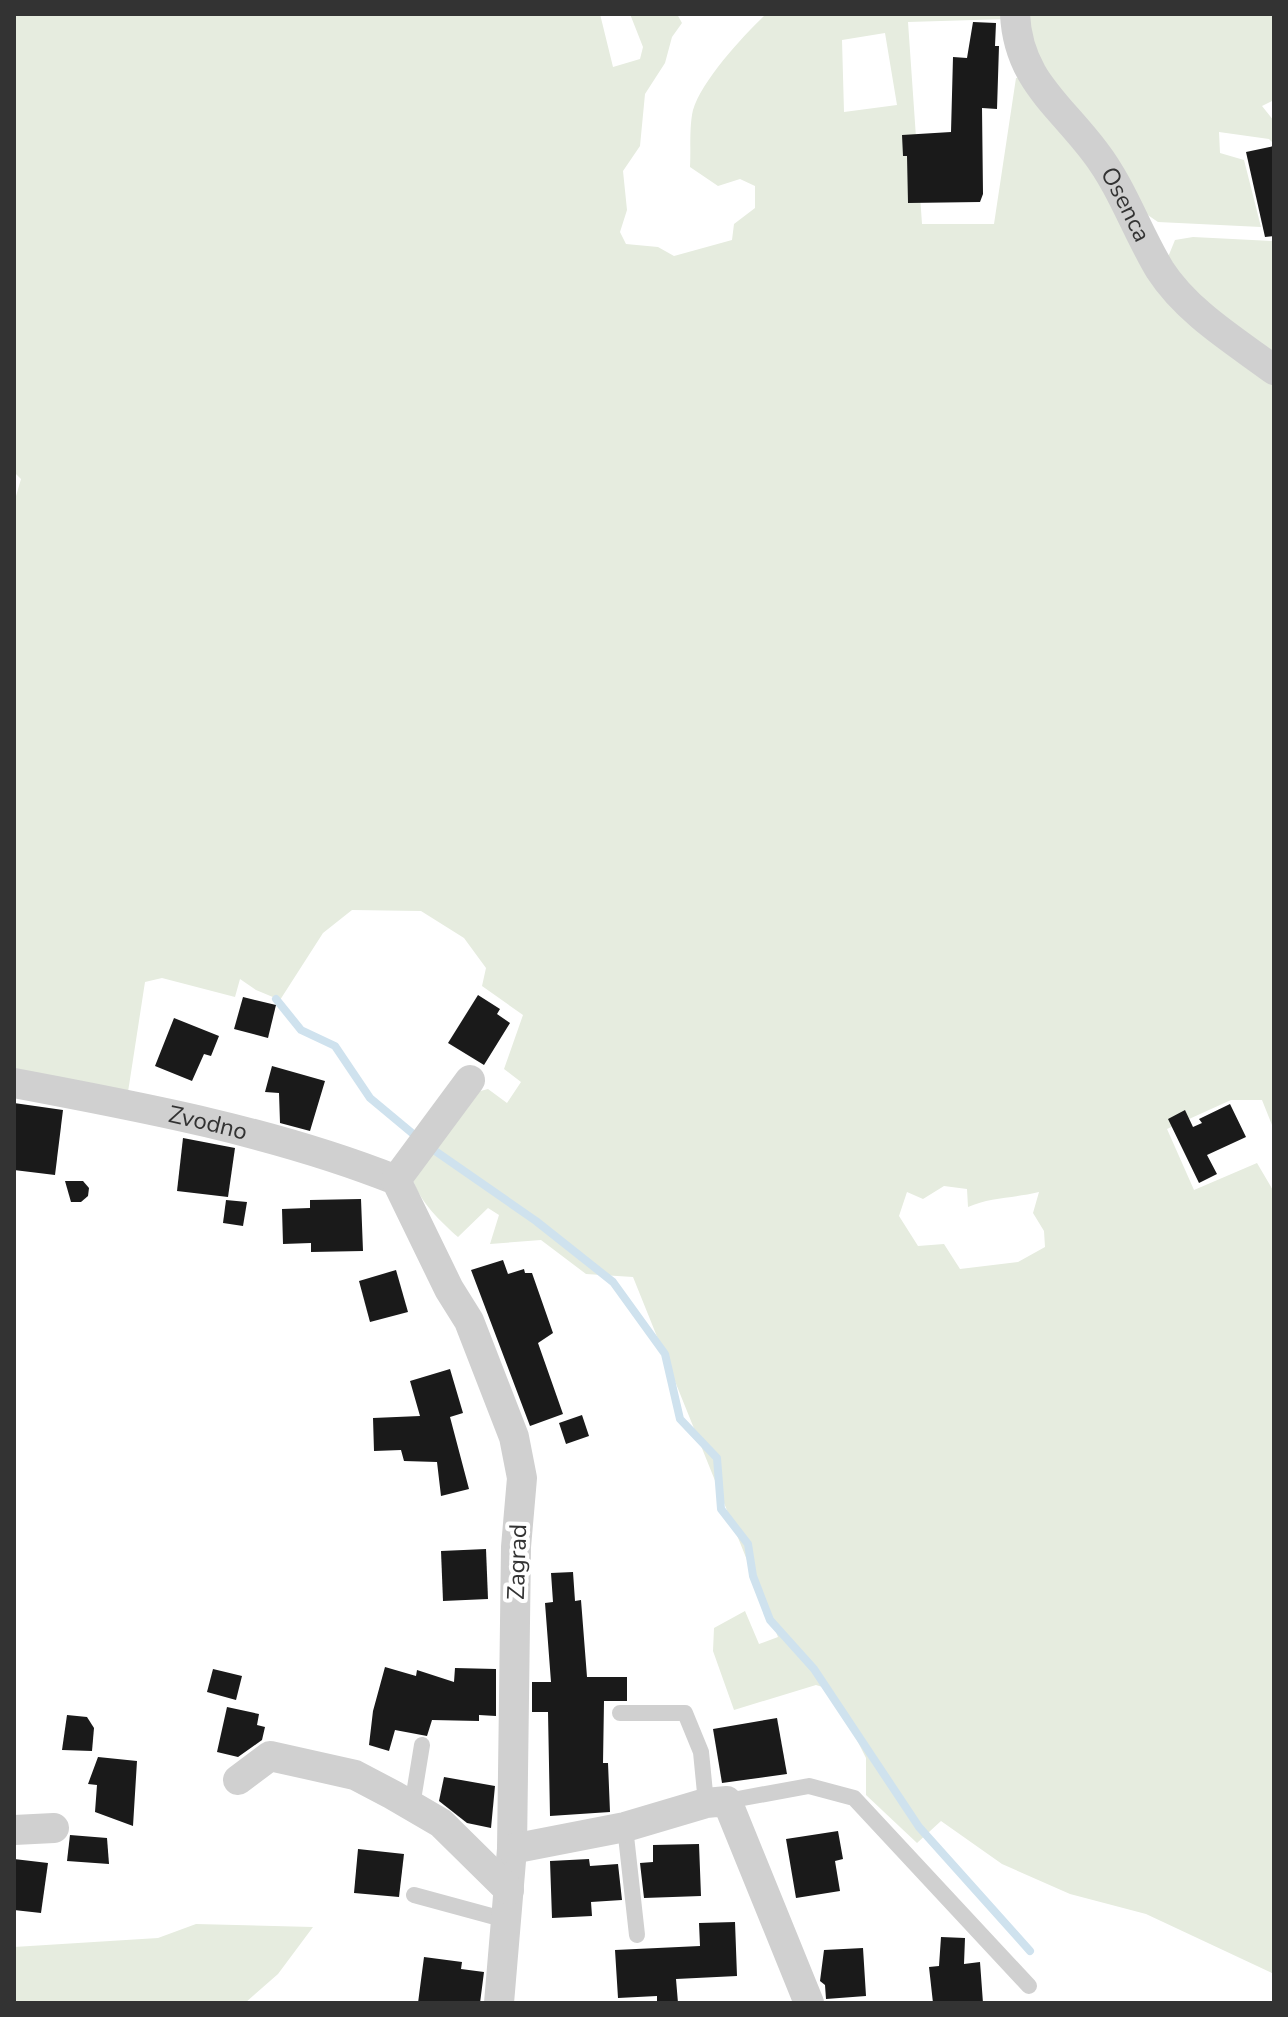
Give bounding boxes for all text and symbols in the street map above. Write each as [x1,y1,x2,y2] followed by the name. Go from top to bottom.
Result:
[1093,161,1158,247] street label: Osenca
[166,1098,251,1148] street label: Zvodno
[500,1524,534,1600] street label: Zagrad

